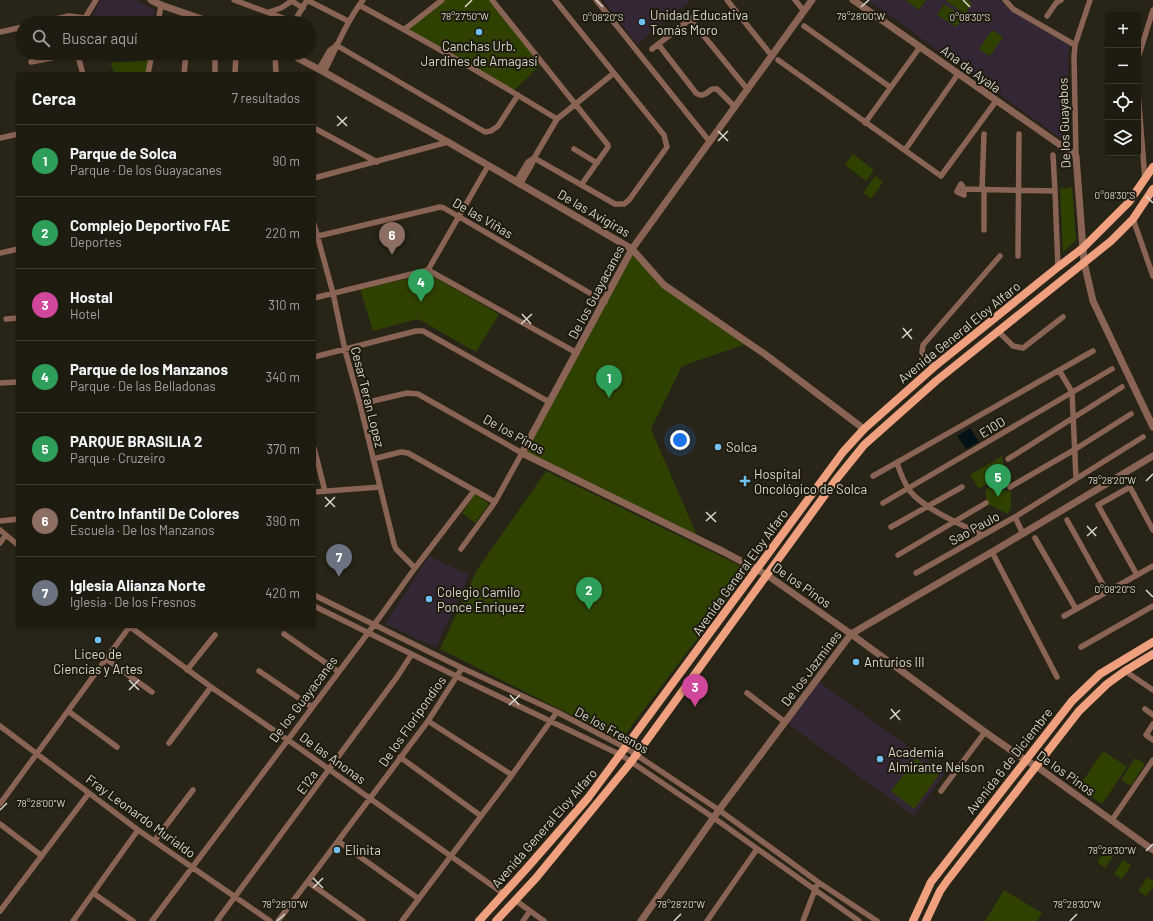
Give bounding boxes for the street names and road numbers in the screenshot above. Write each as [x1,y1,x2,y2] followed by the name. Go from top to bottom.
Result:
[938,42,1004,96] street label: Ana de Ayala
[1054,77,1074,169] street label: De los Guayabos
[555,186,633,240] street label: De las Avigiras
[450,194,516,242] street label: De las Viñas
[565,242,627,342] street label: De los Guayacanes
[895,278,1023,386] street label: Avenida General Eloy Alfaro
[348,345,388,449] street label: Cesar Teran Lopez
[480,411,548,457] street label: De los Pinos
[976,413,1008,441] street label: E10D
[689,506,791,638] street label: Avenida General Eloy Alfaro
[946,508,1002,548] street label: Sao Paulo
[770,559,834,611] street label: De los Pinos
[777,627,845,709] street label: De los Jazmines
[265,653,341,745] street label: De los Guayacanes
[375,673,449,769] street label: De los Floripondios
[572,703,652,757] street label: De los Fresnos
[962,704,1056,817] street label: Avenida 6 de Diciembre
[297,729,369,787] street label: De las Anonas
[1034,747,1098,799] street label: De los Pinos
[488,765,600,891] street label: Avenida General Eloy Alfaro
[293,767,321,797] street label: E12a
[83,771,199,861] street label: Fray Leonardo Murialdo

